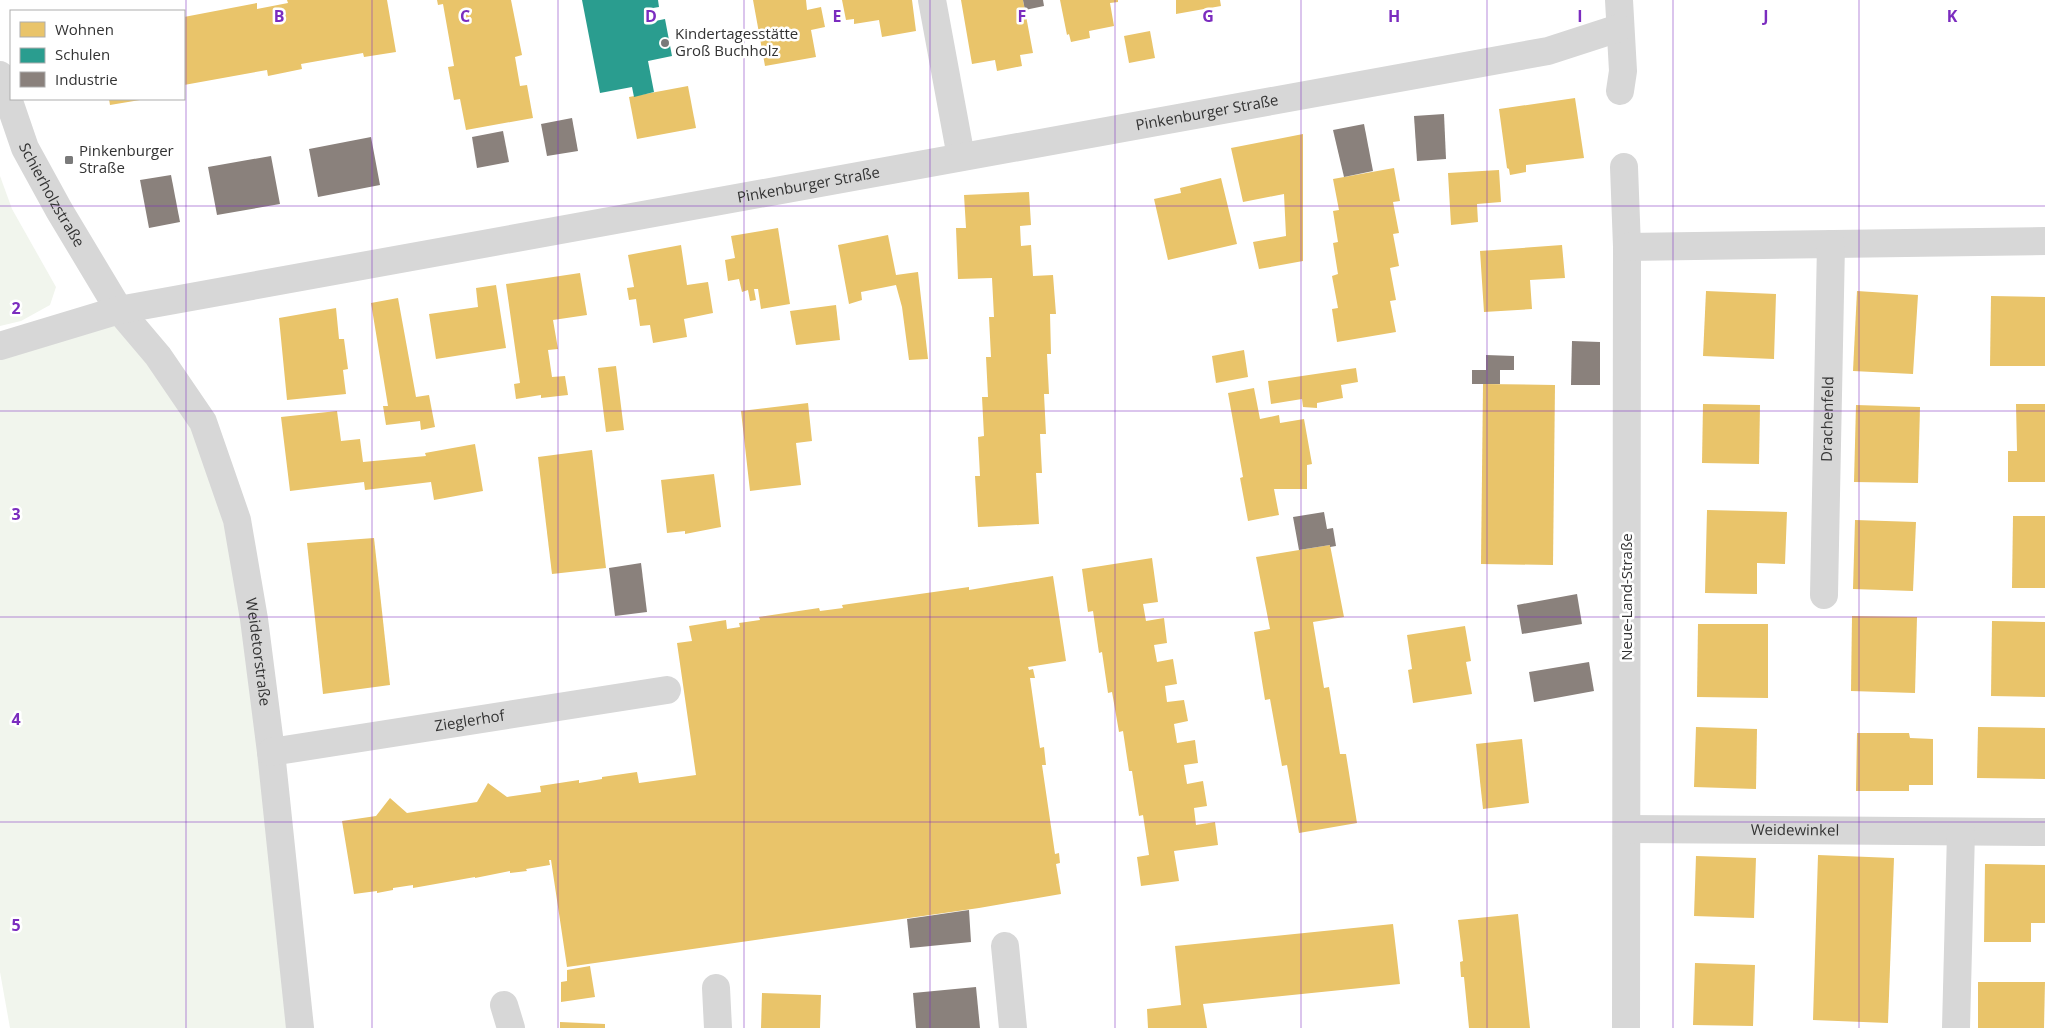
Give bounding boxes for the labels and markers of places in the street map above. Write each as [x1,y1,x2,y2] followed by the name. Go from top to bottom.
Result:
[675,23,798,60] place label: Kindertagesstätte Groß Buchholz
[659,37,671,49] marker: Kindertagesstätte Groß Buchholz
[79,140,174,177] place label: Pinkenburger Straße
[63,154,75,166] marker: Pinkenburger Straße

